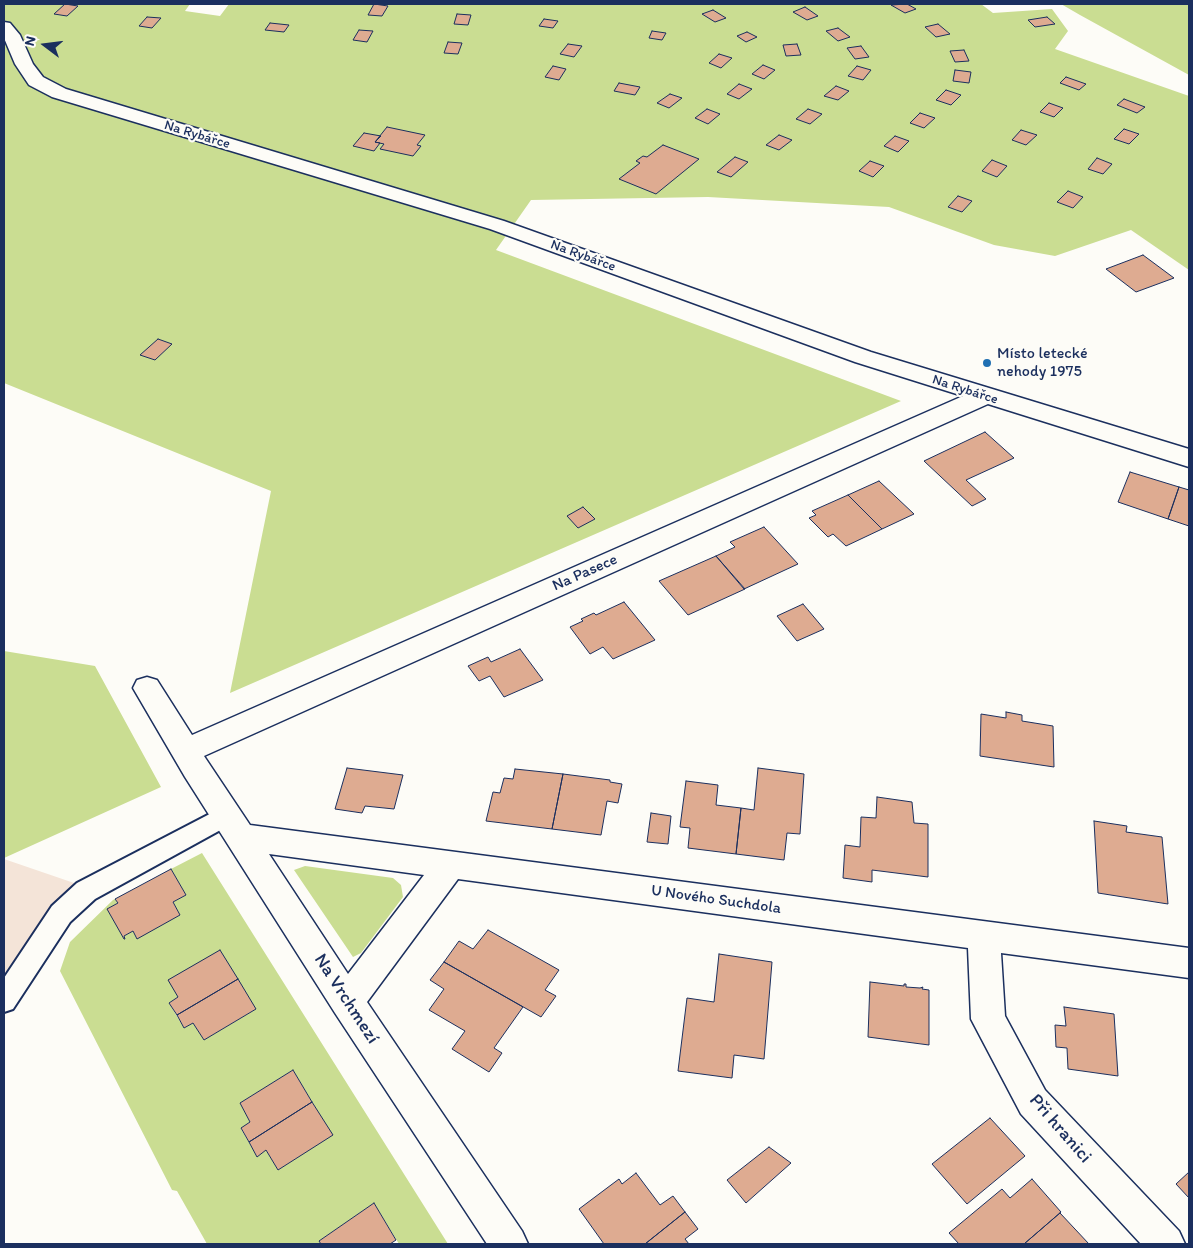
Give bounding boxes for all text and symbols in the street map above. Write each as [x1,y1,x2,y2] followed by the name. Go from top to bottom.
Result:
[20,20,70,70] north arrow
[21,34,39,48] text: N
[162,117,232,153] street label: Na Rybářce
[548,236,618,276] street label: Na Rybářce
[997,344,1088,382] place label: Místo letecké nehody 1975
[981,357,993,369] marker: Místo letecké nehody 1975
[930,371,1000,409] street label: Na Rybářce
[549,550,621,596] street label: Na Pasece
[650,881,782,919] street label: U Nového Suchdola
[308,950,384,1048] street label: Na Vrchmezí
[1024,1090,1096,1168] street label: Při hranici

